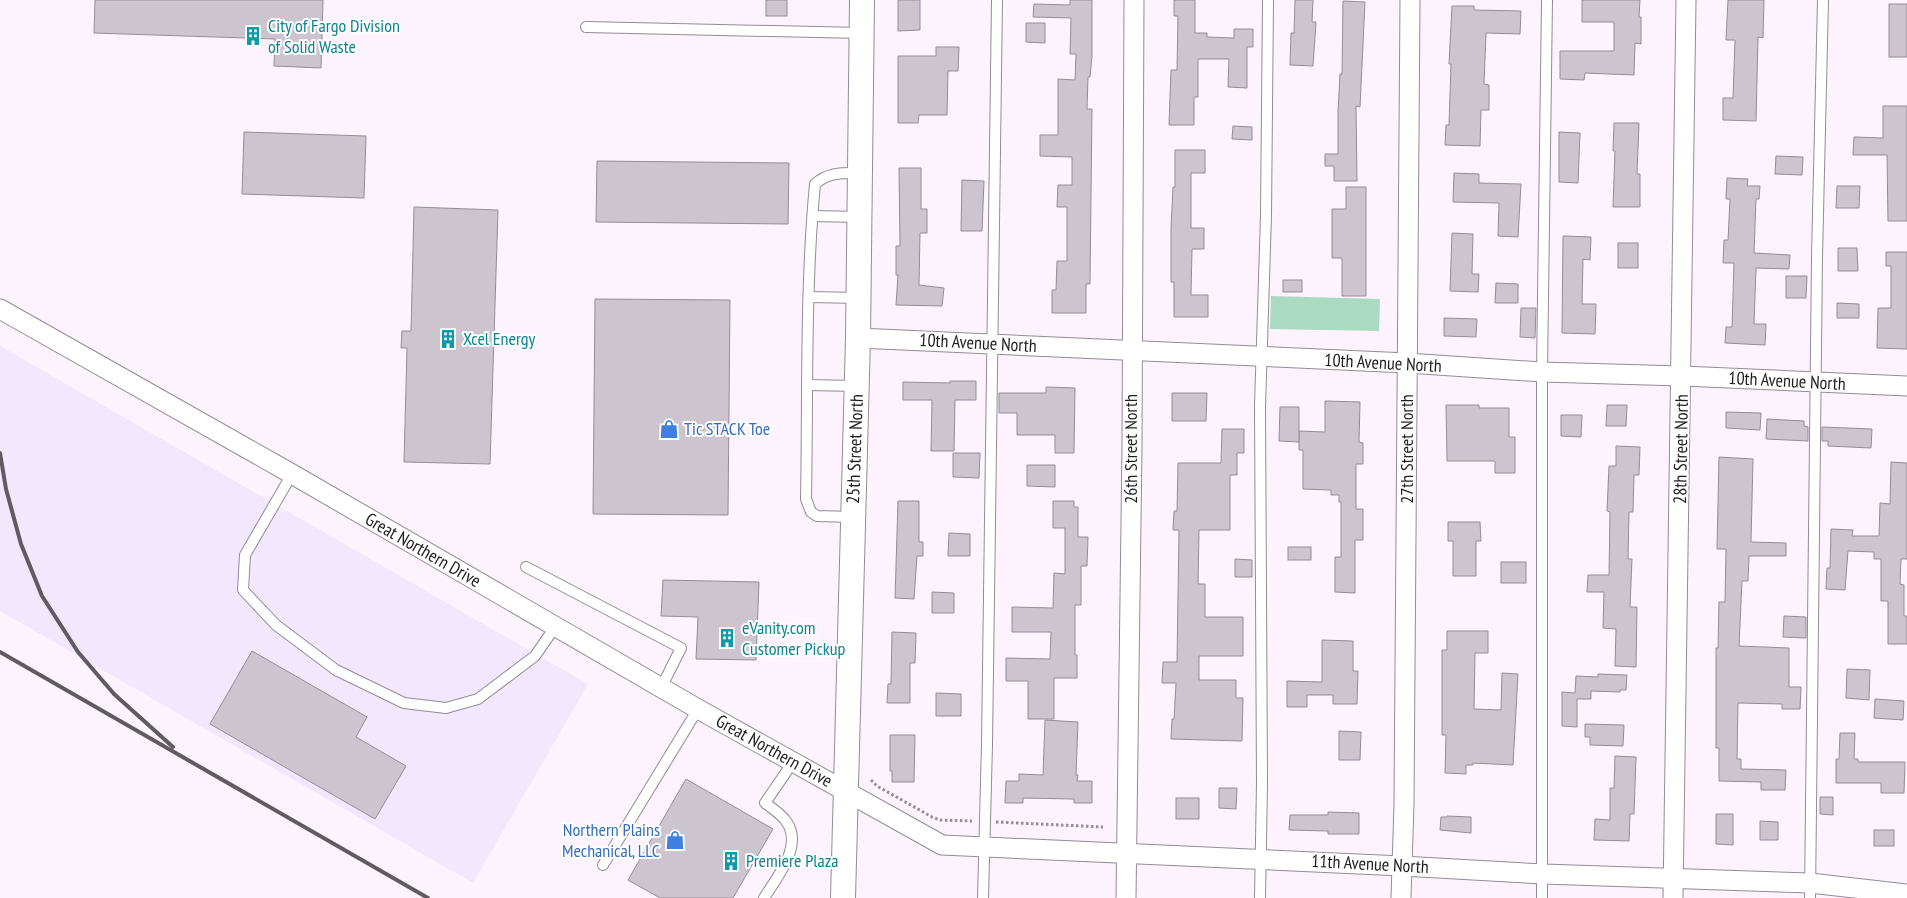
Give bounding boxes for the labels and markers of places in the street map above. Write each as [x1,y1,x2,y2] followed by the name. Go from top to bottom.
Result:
[268,14,400,58] place label: City of Fargo Division of Solid Waste
[242,25,264,47] building icon: City of Fargo Division of Solid Waste
[463,327,536,350] place label: Xcel Energy
[437,328,459,350] building icon: Xcel Energy
[684,417,770,440] place label: Tic STACK Toe
[658,418,680,440] shop icon: Tic STACK Toe
[742,616,846,660] place label: eVanity.com Customer Pickup
[716,627,738,649] building icon: eVanity.com Customer Pickup
[562,818,660,862] place label: Northern Plains Mechanical, LLC
[664,829,686,851] shop icon: Northern Plains Mechanical, LLC
[746,849,838,872] place label: Premiere Plaza
[720,850,742,872] building icon: Premiere Plaza

